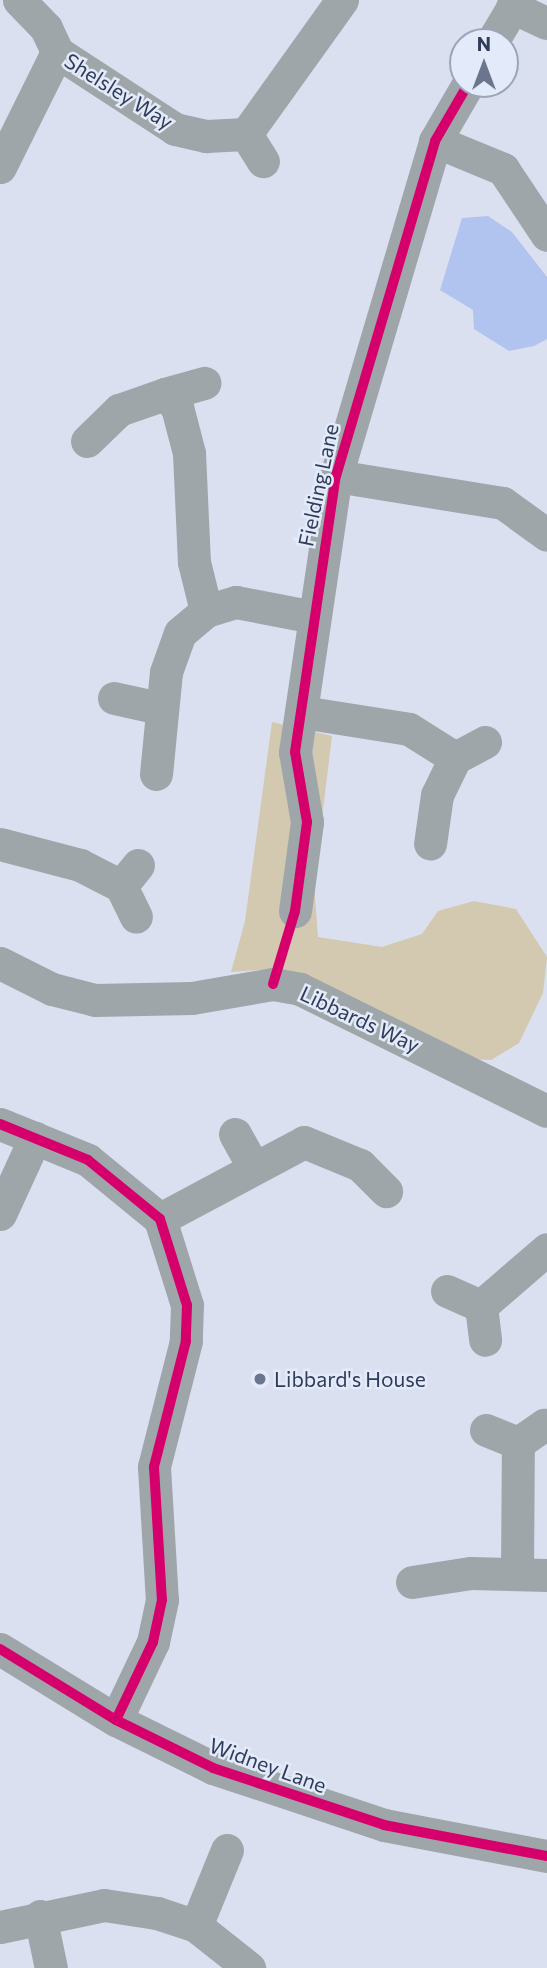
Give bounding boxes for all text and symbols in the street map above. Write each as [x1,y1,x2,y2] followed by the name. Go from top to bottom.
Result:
[449,28,519,98] north arrow
[477,32,491,55] text: N
[60,48,178,134] street label: Shelsley Way
[293,421,343,549] street label: Fielding Lane
[296,980,424,1058] street label: Libbards Way
[274,1366,426,1392] place label: Libbard's House
[252,1371,268,1387] marker: Libbard's House
[206,1732,330,1798] street label: Widney Lane

